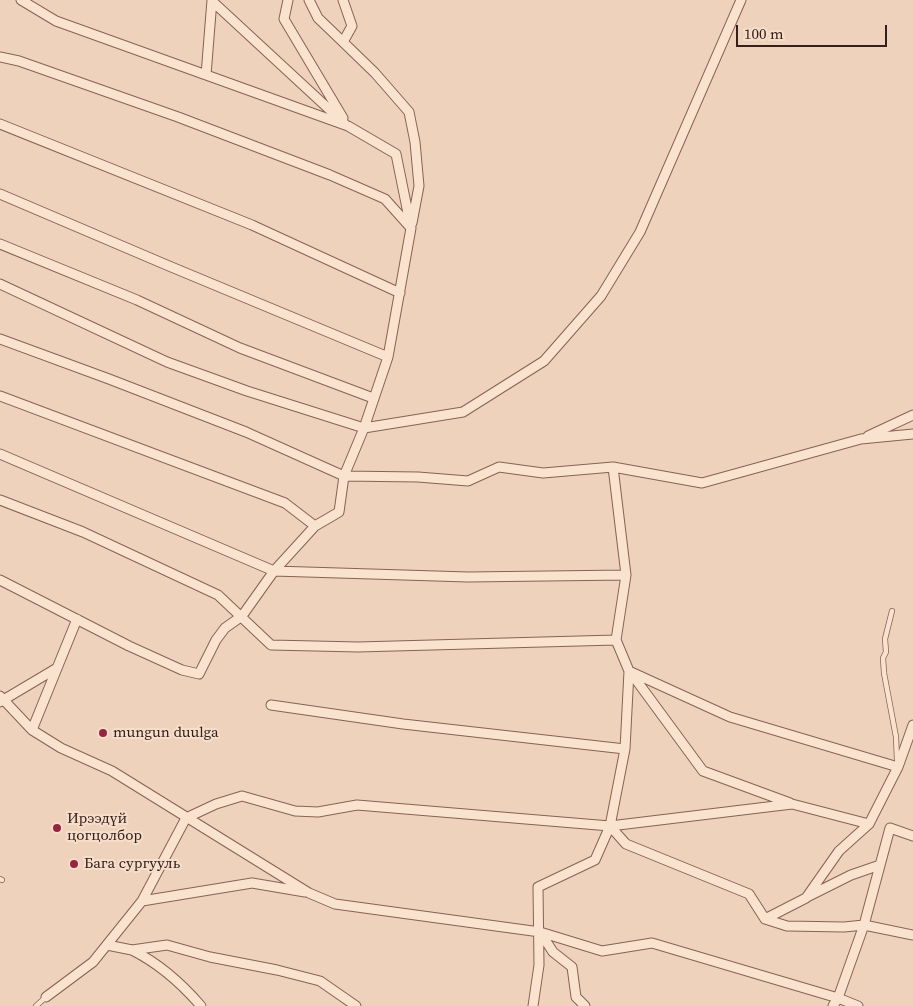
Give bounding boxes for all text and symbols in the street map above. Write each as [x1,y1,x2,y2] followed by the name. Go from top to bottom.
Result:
[738,15,889,47] scale bar
[744,23,784,44] text: 100 m
[113,724,219,742] place label: mungun duulga
[97,727,109,739] marker: mungun duulga
[67,810,142,845] place label: Ирээдүй цогцолбор
[51,822,63,834] marker: Ирээдүй цогцолбор
[84,855,180,873] place label: Бага сургууль
[68,858,80,870] marker: Бага сургууль

